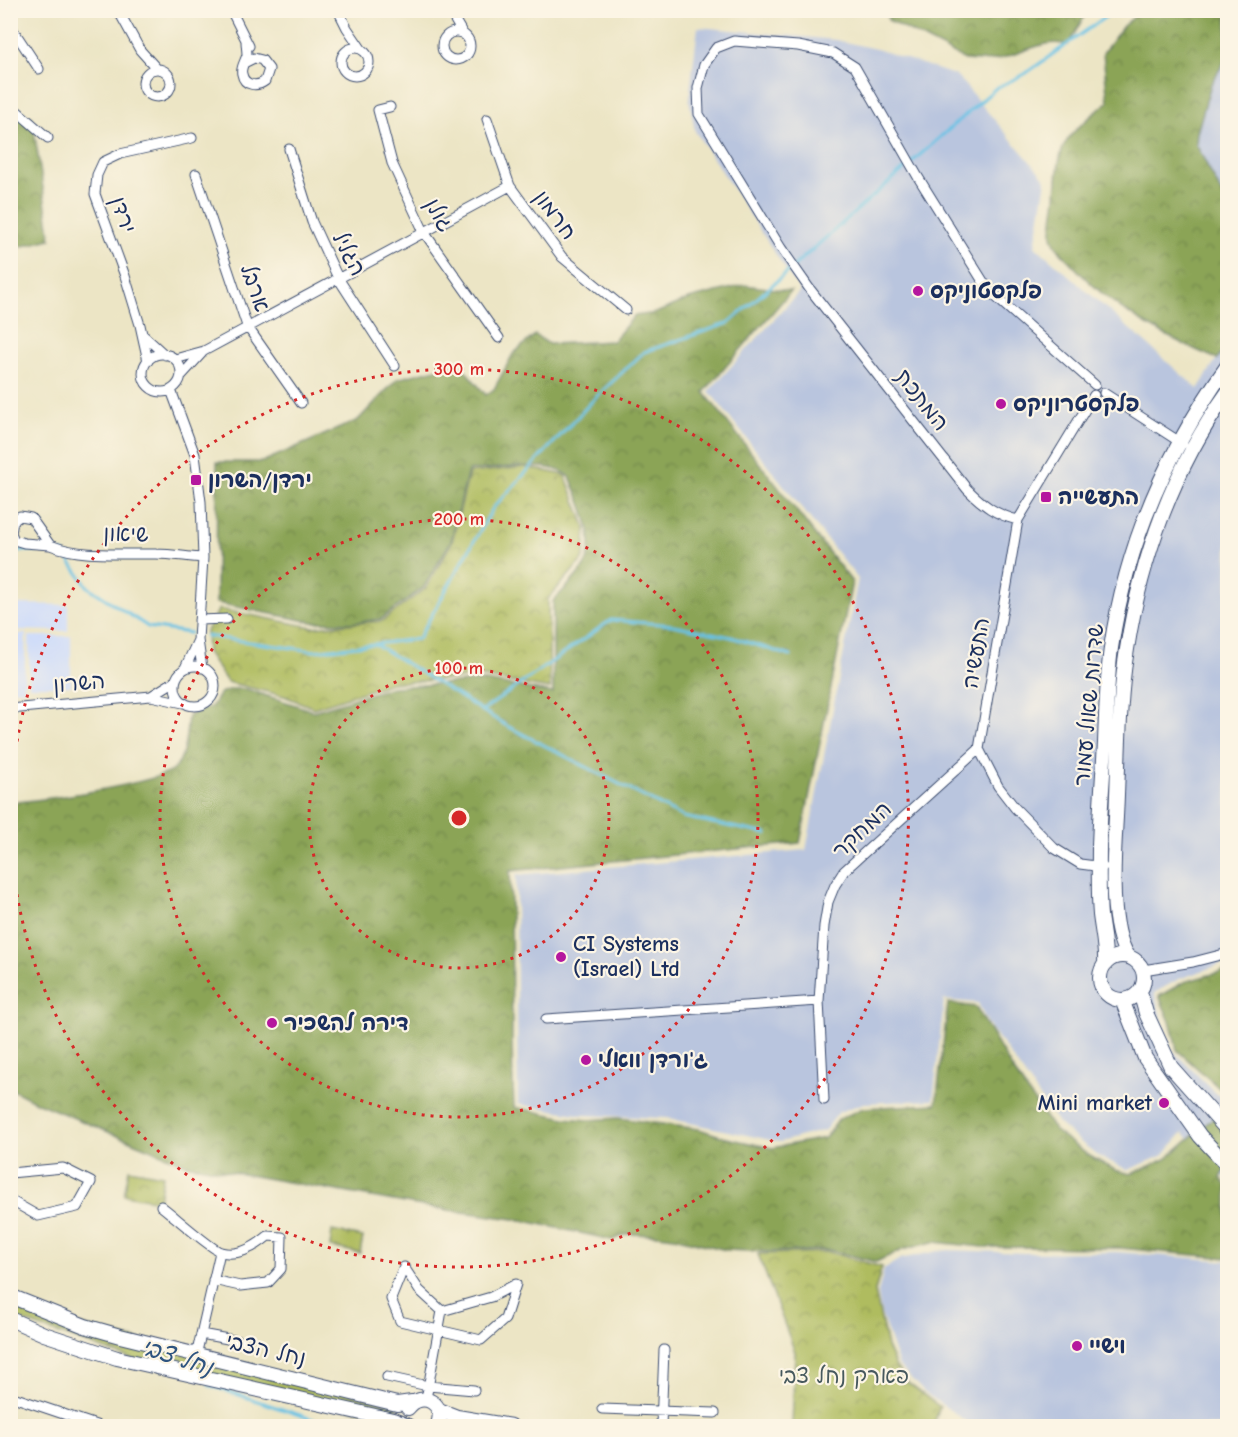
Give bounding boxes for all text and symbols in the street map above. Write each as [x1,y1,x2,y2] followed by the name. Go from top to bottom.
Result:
[528,185,582,245] street label: חרמון
[105,193,141,237] street label: ירדן
[419,194,459,236] street label: גולן
[327,228,371,280] street label: הגליל
[235,261,275,315] street label: ארבל
[930,278,1042,304] place label: פלקסטוניקס
[911,284,925,298] marker: פלקסטוניקס
[434,359,484,380] text: 300 m
[890,364,954,436] street label: המתכת
[1013,391,1140,417] place label: פלקסטרוניקס
[994,397,1008,411] marker: פלקסטרוניקס
[208,467,312,493] place label: ירדן/השרון
[189,473,203,487] marker: ירדן/השרון
[1058,484,1139,510] place label: התעשייה
[1039,490,1053,504] marker: התעשייה
[434,509,484,530] text: 200 m
[103,521,149,547] street label: שיאון
[957,615,995,691] street label: התעשיה
[1069,623,1109,787] street label: שדרות שאול עמור
[435,658,483,679] text: 100 m
[52,668,106,698] street label: השרון
[827,796,897,864] street label: המחקר
[449,808,469,828] centre of rings
[573,931,680,982] place label: CI Systems (Israel) Ltd
[554,950,568,964] marker: CI Systems (Israel) Ltd
[284,1010,409,1036] place label: דירה להשכיר
[265,1016,279,1030] marker: דירה להשכיר
[598,1047,708,1073] place label: ג'ורדן וואלי
[579,1053,593,1067] marker: ג'ורדן וואלי
[1038,1090,1153,1116] place label: Mini market
[1157,1096,1171,1110] marker: Mini market
[223,1328,309,1372] street label: נחל הצבי
[138,1332,218,1382] water label: נחל צבי
[1089,1333,1126,1359] place label: וישיי
[1070,1339,1084,1353] marker: וישיי
[779,1363,909,1389] park label: פארק נחל צבי

